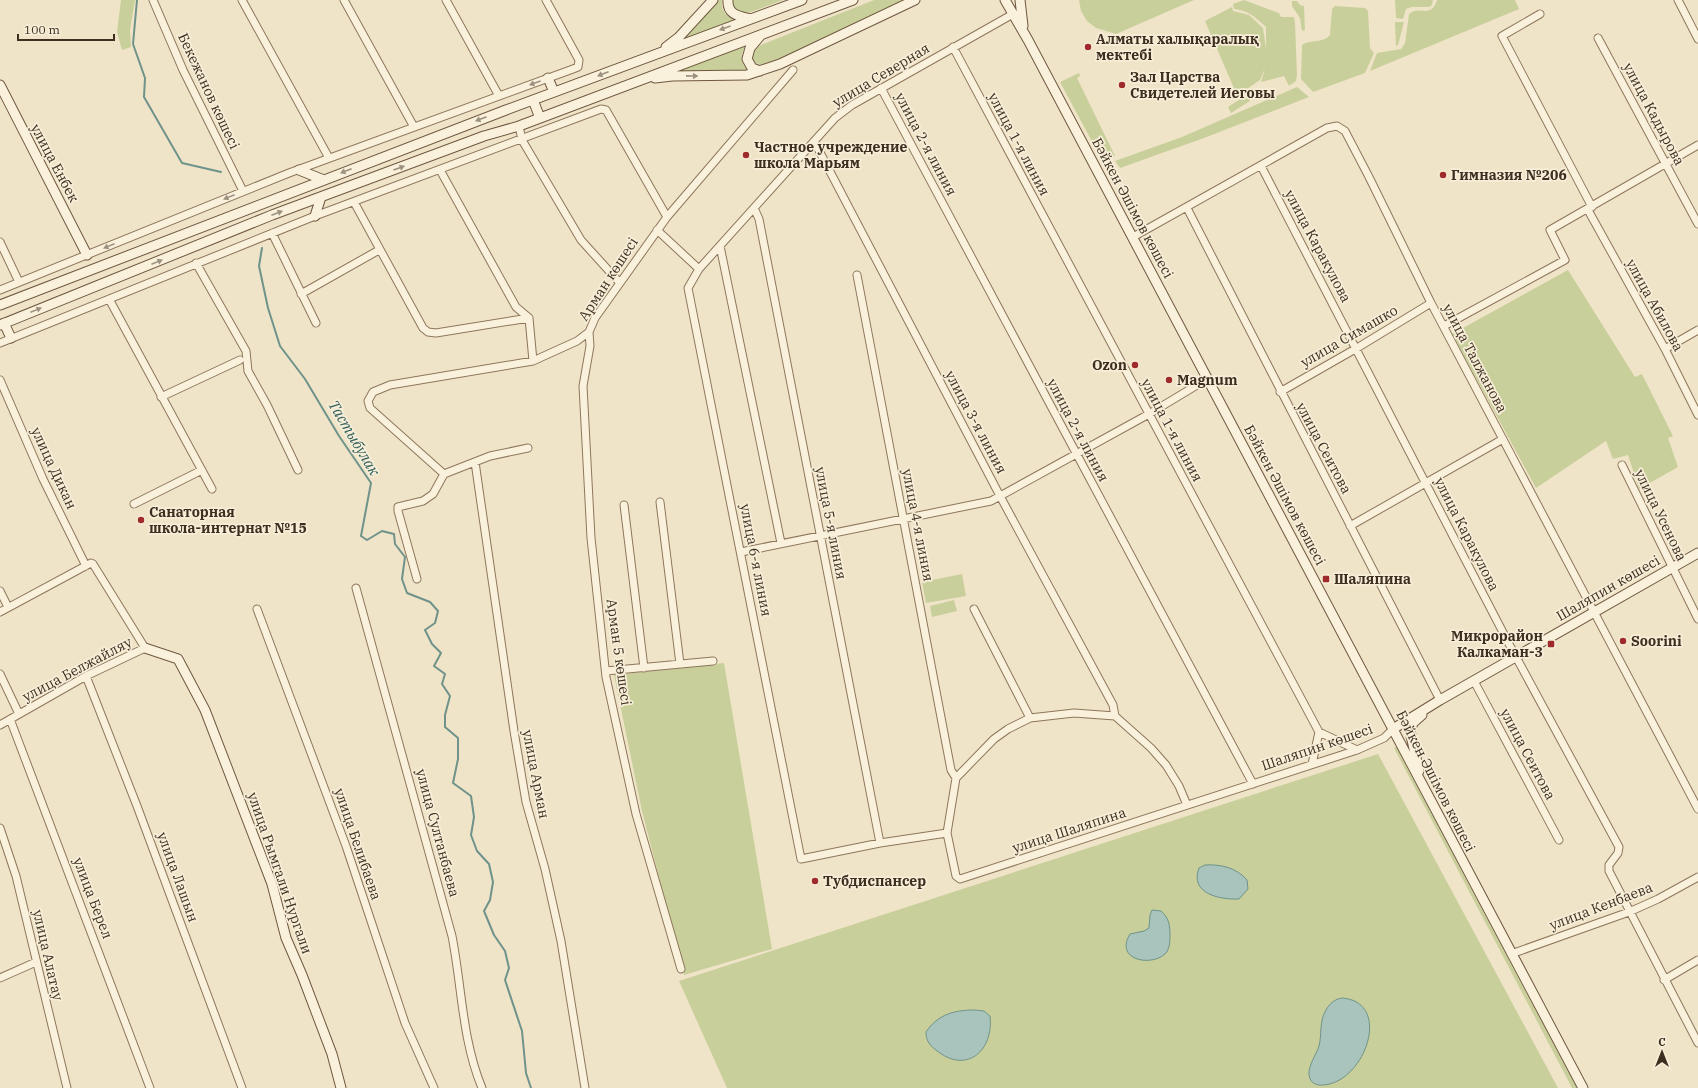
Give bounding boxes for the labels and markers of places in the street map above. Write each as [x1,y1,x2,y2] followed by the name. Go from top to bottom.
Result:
[1096,30,1259,64] place label: Алматы халықаралық мектебі
[1083,42,1093,52] marker: Алматы халықаралық мектебі
[1130,68,1275,102] place label: Зал Царства Свидетелей Иеговы
[1117,80,1127,90] marker: Зал Царства Свидетелей Иеговы
[754,138,908,172] place label: Частное учреждение школа Марьям
[741,150,751,160] marker: Частное учреждение школа Марьям
[1451,166,1567,184] place label: Гимназия №206
[1438,170,1448,180] marker: Гимназия №206
[1092,356,1127,374] place label: Ozon
[1130,360,1140,370] marker: Ozon
[1177,371,1238,389] place label: Magnum
[1164,375,1174,385] marker: Magnum
[149,503,307,537] place label: Санаторная школа-интернат №15
[136,515,146,525] marker: Санаторная школа-интернат №15
[1334,570,1411,588] place label: Шаляпина
[1321,574,1331,584] marker: Шаляпина
[1451,627,1543,661] place label: Микрорайон Калкаман-3
[1631,632,1682,650] place label: Soorini
[1618,636,1628,646] marker: Soorini
[1546,639,1556,649] marker: Микрорайон Калкаман-3
[823,872,926,890] place label: Тубдиспансер
[810,876,820,886] marker: Тубдиспансер

